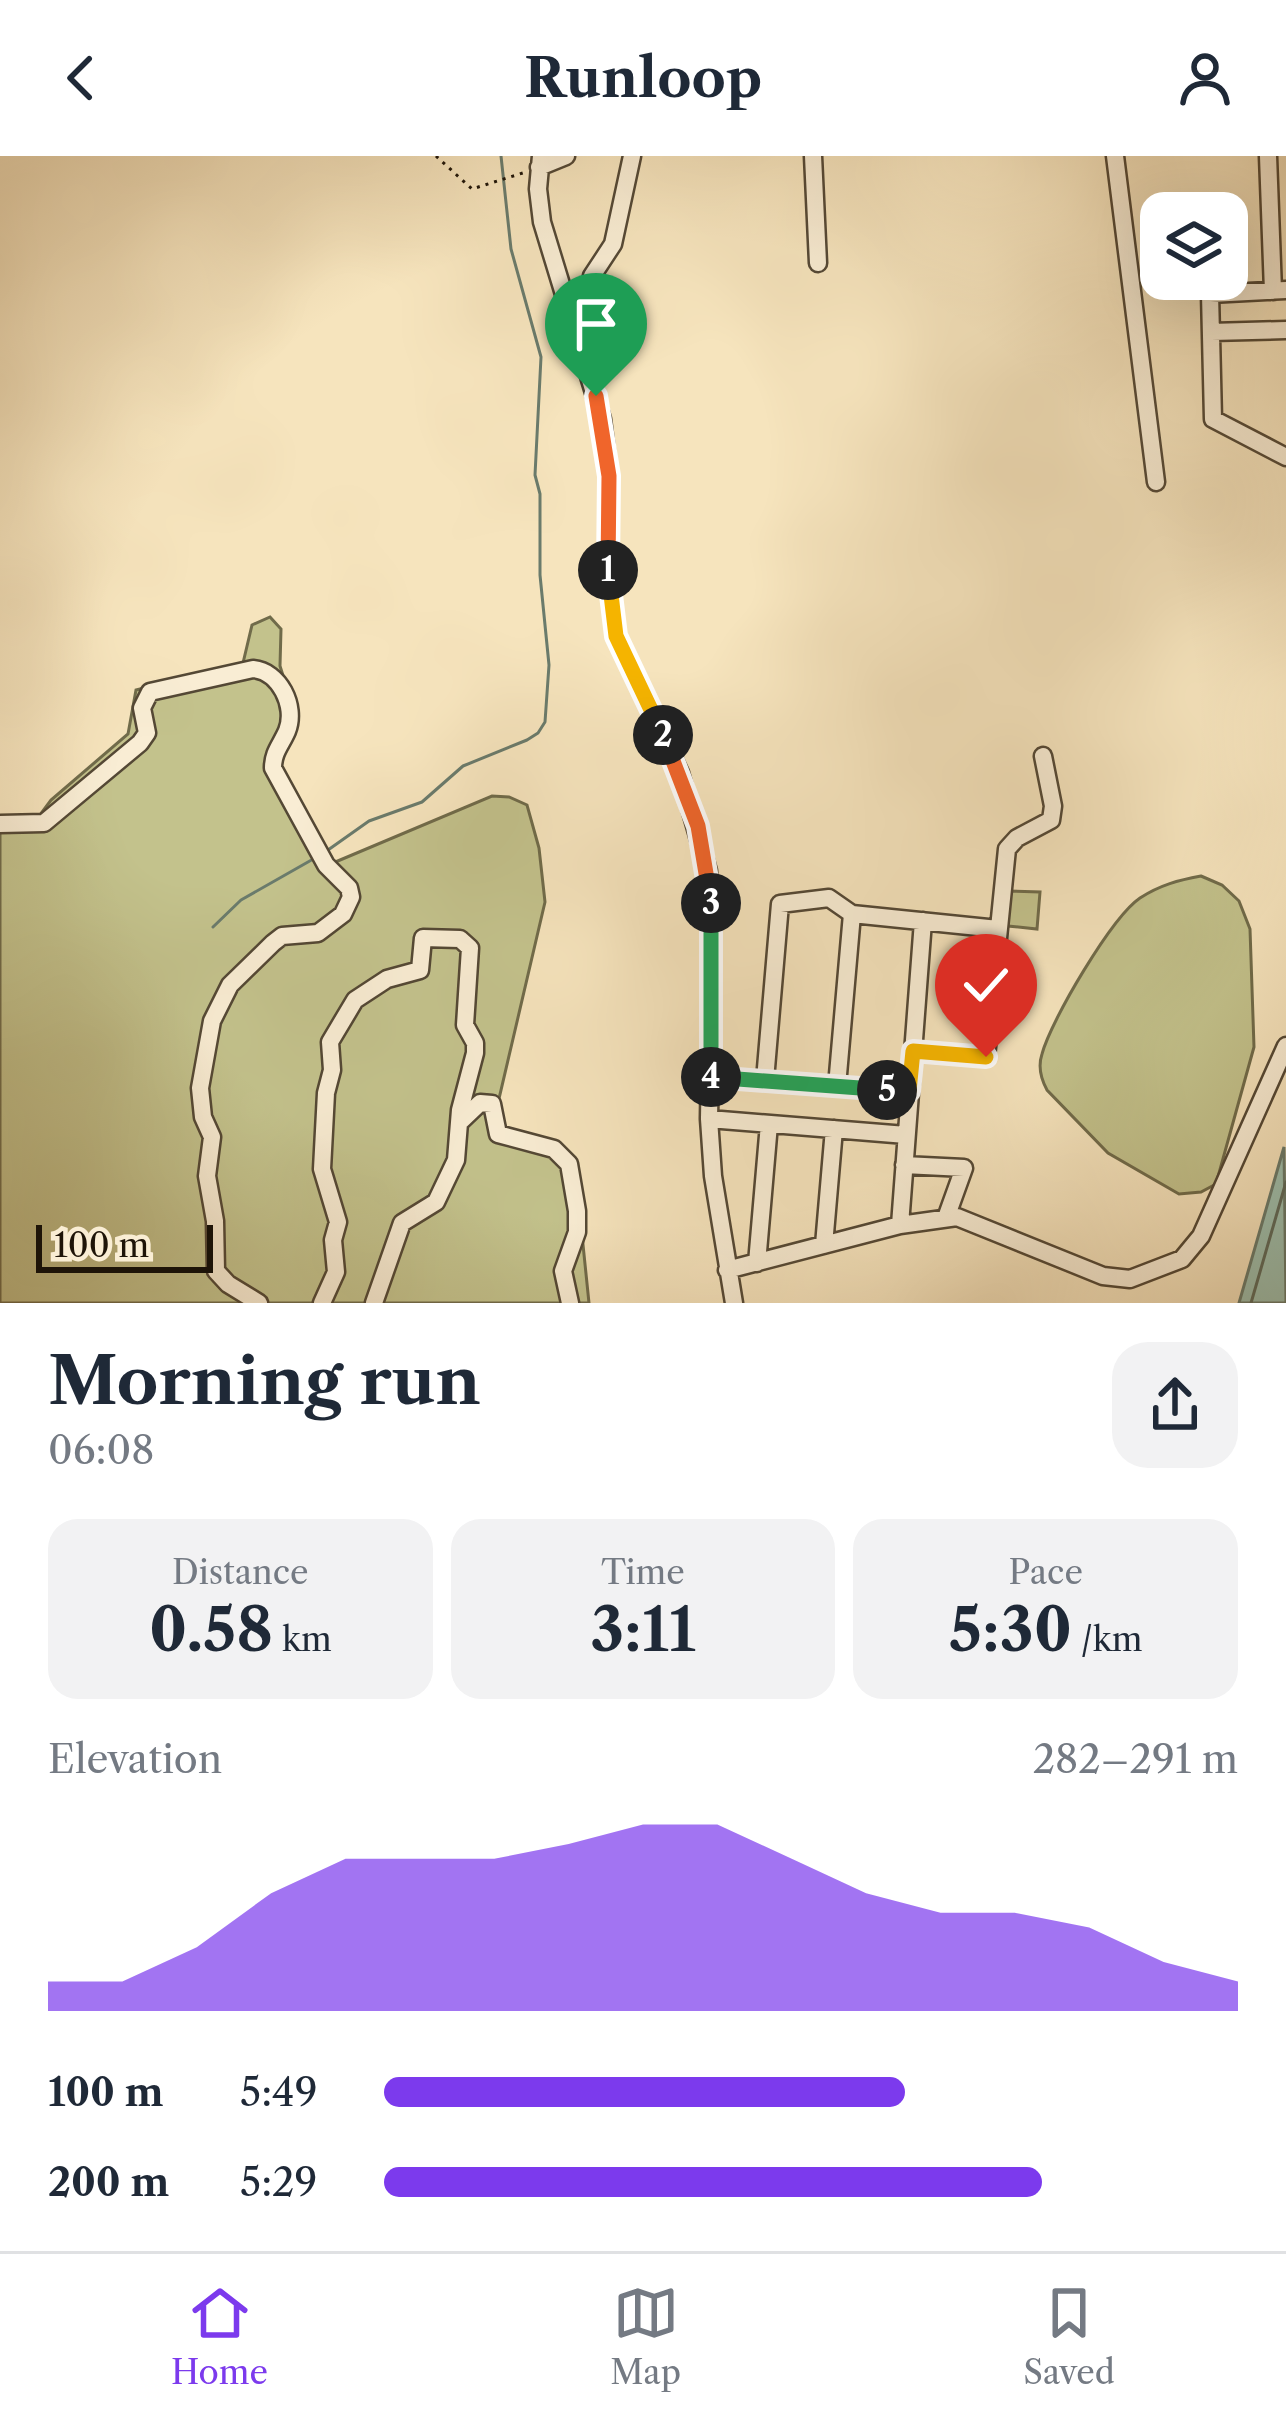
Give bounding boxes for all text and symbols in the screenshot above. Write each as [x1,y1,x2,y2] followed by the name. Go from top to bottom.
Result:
[48,45,114,111] icon: back
[524,45,762,111] text: Runloop
[1172,45,1238,111] icon: person
[1140,192,1248,300] map controls
[1140,192,1248,300] button: layers
[545,273,647,396] pin
[563,291,629,357] icon: arrive
[578,540,638,600] pin: 1
[601,549,615,590] text: 1
[633,705,693,765] pin: 2
[653,714,673,755] text: 2
[681,873,741,933] pin: 3
[702,882,720,923] text: 3
[935,934,1037,1057] pin
[953,952,1019,1018] icon: check
[681,1047,741,1107] pin: 4
[701,1056,721,1097] text: 4
[857,1060,917,1120] pin: 5
[878,1069,896,1110] text: 5
[36,1219,213,1272] scale bar
[54,1225,149,1266] text: 100 m
[48,1340,481,1421] text: Morning run
[1112,1342,1238,1468] button: share
[48,1426,154,1474] text: 06:08
[172,1552,309,1593] text: Distance
[601,1552,685,1593] text: Time
[1008,1552,1083,1593] text: Pace
[149,1593,273,1667] text: 0.58
[590,1593,696,1667] text: 3:11
[949,1593,1072,1667] text: 5:30
[273,1619,332,1660] text: km
[1072,1619,1142,1660] text: /km
[48,1735,222,1783] text: Elevation
[1033,1735,1238,1783] text: 282–291 m
[48,2068,164,2116] text: 100 m
[240,2068,318,2116] text: 5:49
[48,2158,169,2206] text: 200 m
[240,2158,317,2206] text: 5:29
[171,2280,268,2393] tab: Home
[610,2280,681,2393] tab: Map
[1023,2280,1115,2393] tab: Saved

